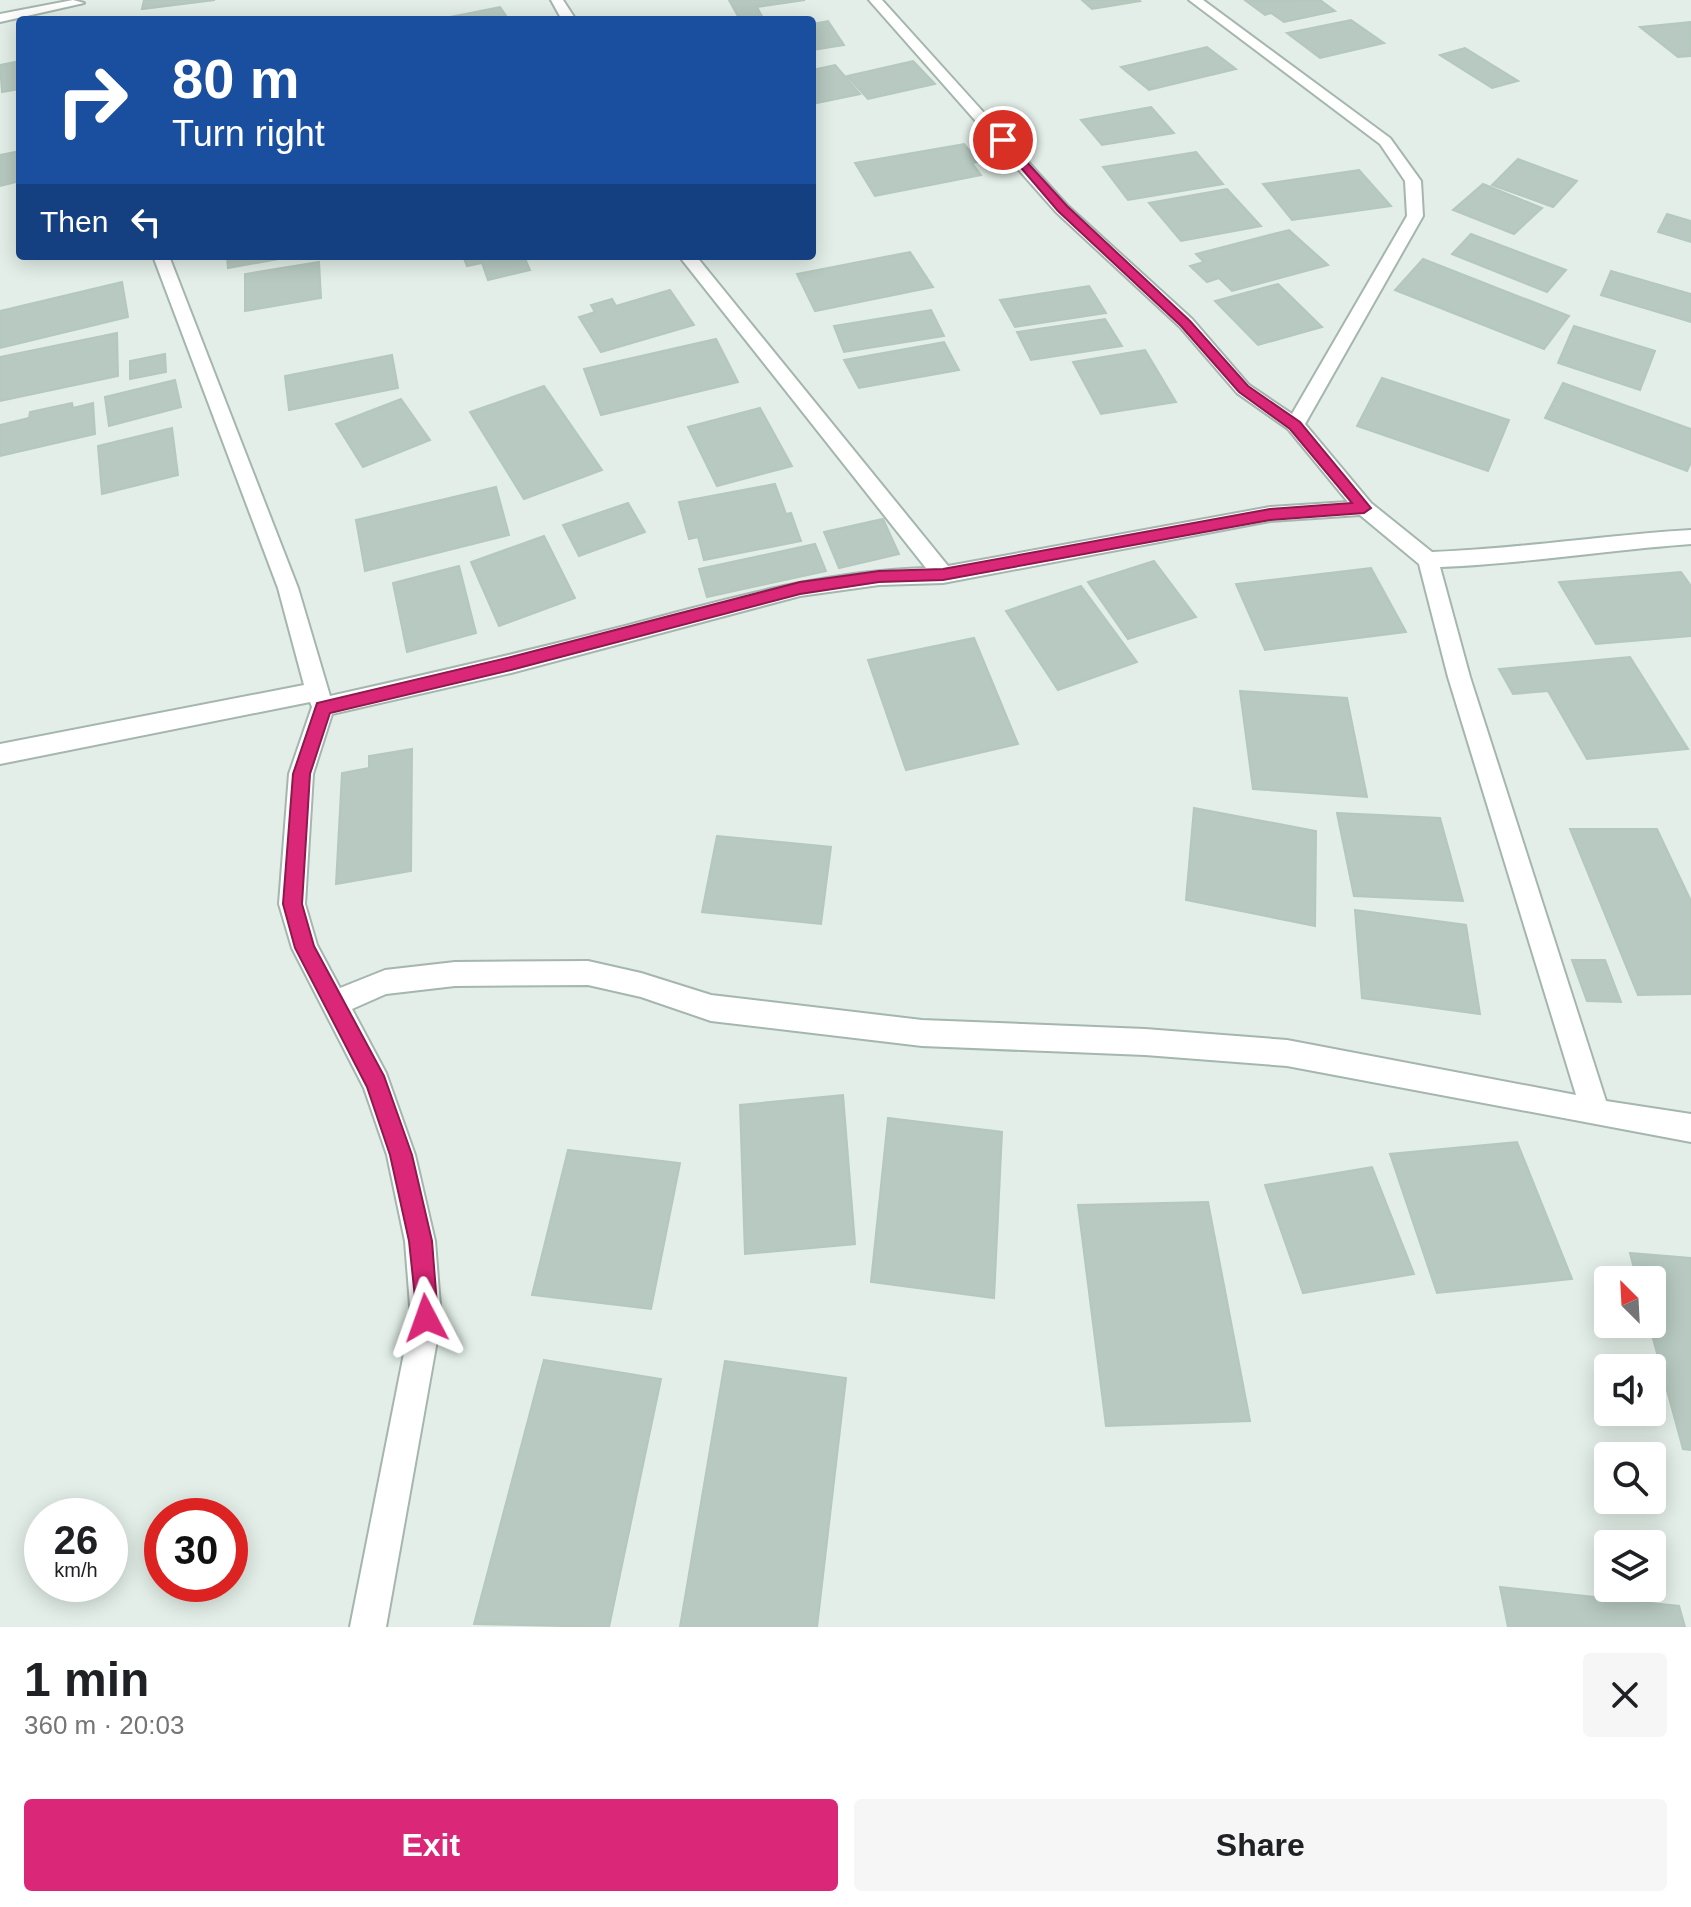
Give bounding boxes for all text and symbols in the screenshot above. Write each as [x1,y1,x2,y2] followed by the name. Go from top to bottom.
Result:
[172,47,300,110] text: 80 m
[40,48,144,152] icon: right
[969,106,1037,174] pin
[172,113,325,154] text: Turn right
[981,118,1025,162] icon: arrive
[124,200,168,244] icon: left
[40,205,108,238] text: Then
[1594,1266,1666,1338] north arrow
[1594,1266,1666,1602] map controls
[384,1276,468,1360] position arrow
[1594,1354,1666,1426] button: sound
[1594,1442,1666,1514] button: search
[144,1498,248,1602] speed limit sign: 30
[54,1518,98,1562] text: 26
[1594,1530,1666,1602] button: layers
[54,1559,98,1581] text: km/h
[24,1653,149,1706] text: 1 min
[1583,1653,1667,1737] button: close
[24,1710,184,1740] text: 360 m · 20:03
[24,1799,838,1891] button: Exit
[854,1799,1667,1891] button: Share

